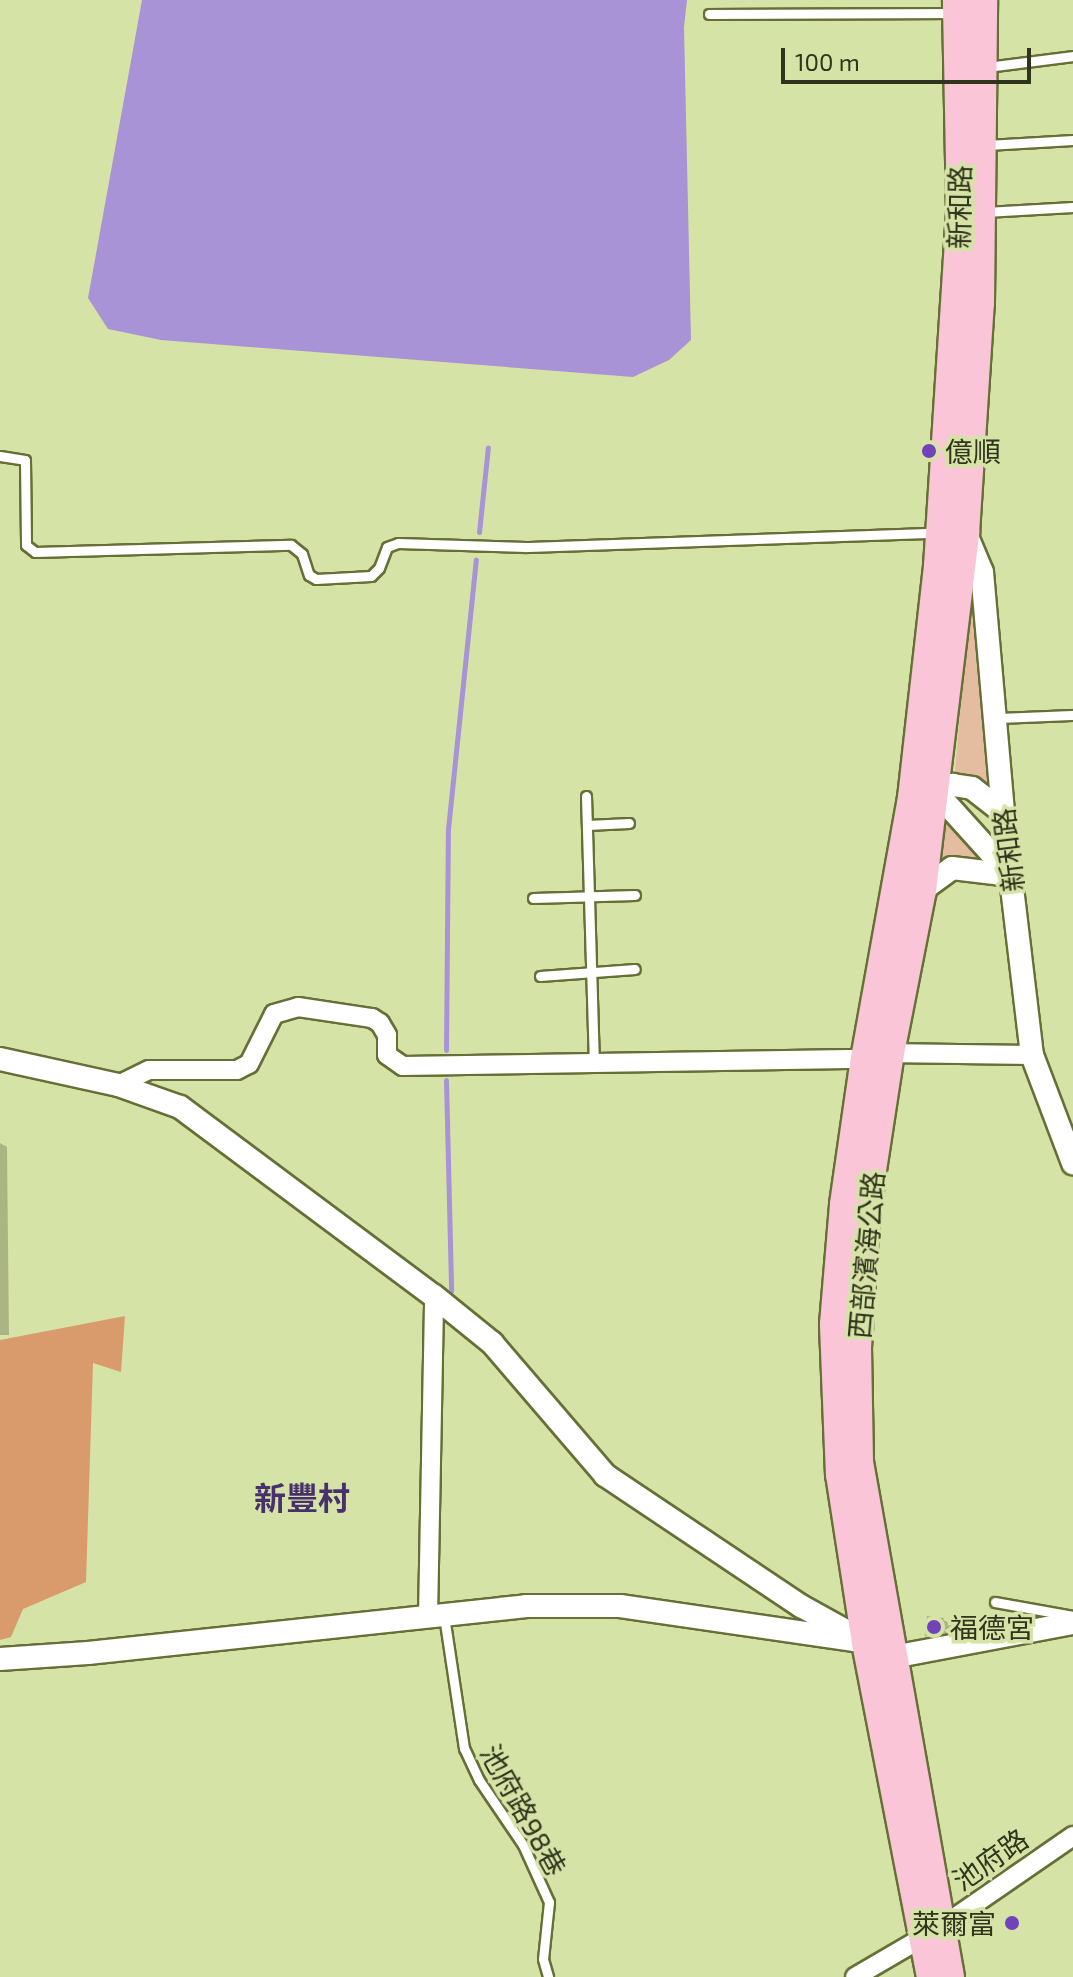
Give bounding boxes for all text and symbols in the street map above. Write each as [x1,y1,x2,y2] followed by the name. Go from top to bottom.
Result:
[785,32,1035,82] scale bar
[795,47,860,76] text: 100 m
[941,165,977,249] street label: 新和路
[945,434,1001,468] place label: 億順
[920,442,938,460] marker: 億順
[986,806,1030,894] street label: 新和路
[842,1170,890,1340] street label: 西部濱海公路
[254,1478,350,1516] district label: 新豐村
[950,1610,1034,1644] place label: 福德宮
[925,1618,943,1636] marker: 福德宮
[474,1738,574,1882] street label: 池府路98巷
[946,1821,1034,1897] street label: 池府路
[912,1906,996,1940] place label: 萊爾富
[1003,1914,1021,1932] marker: 萊爾富

